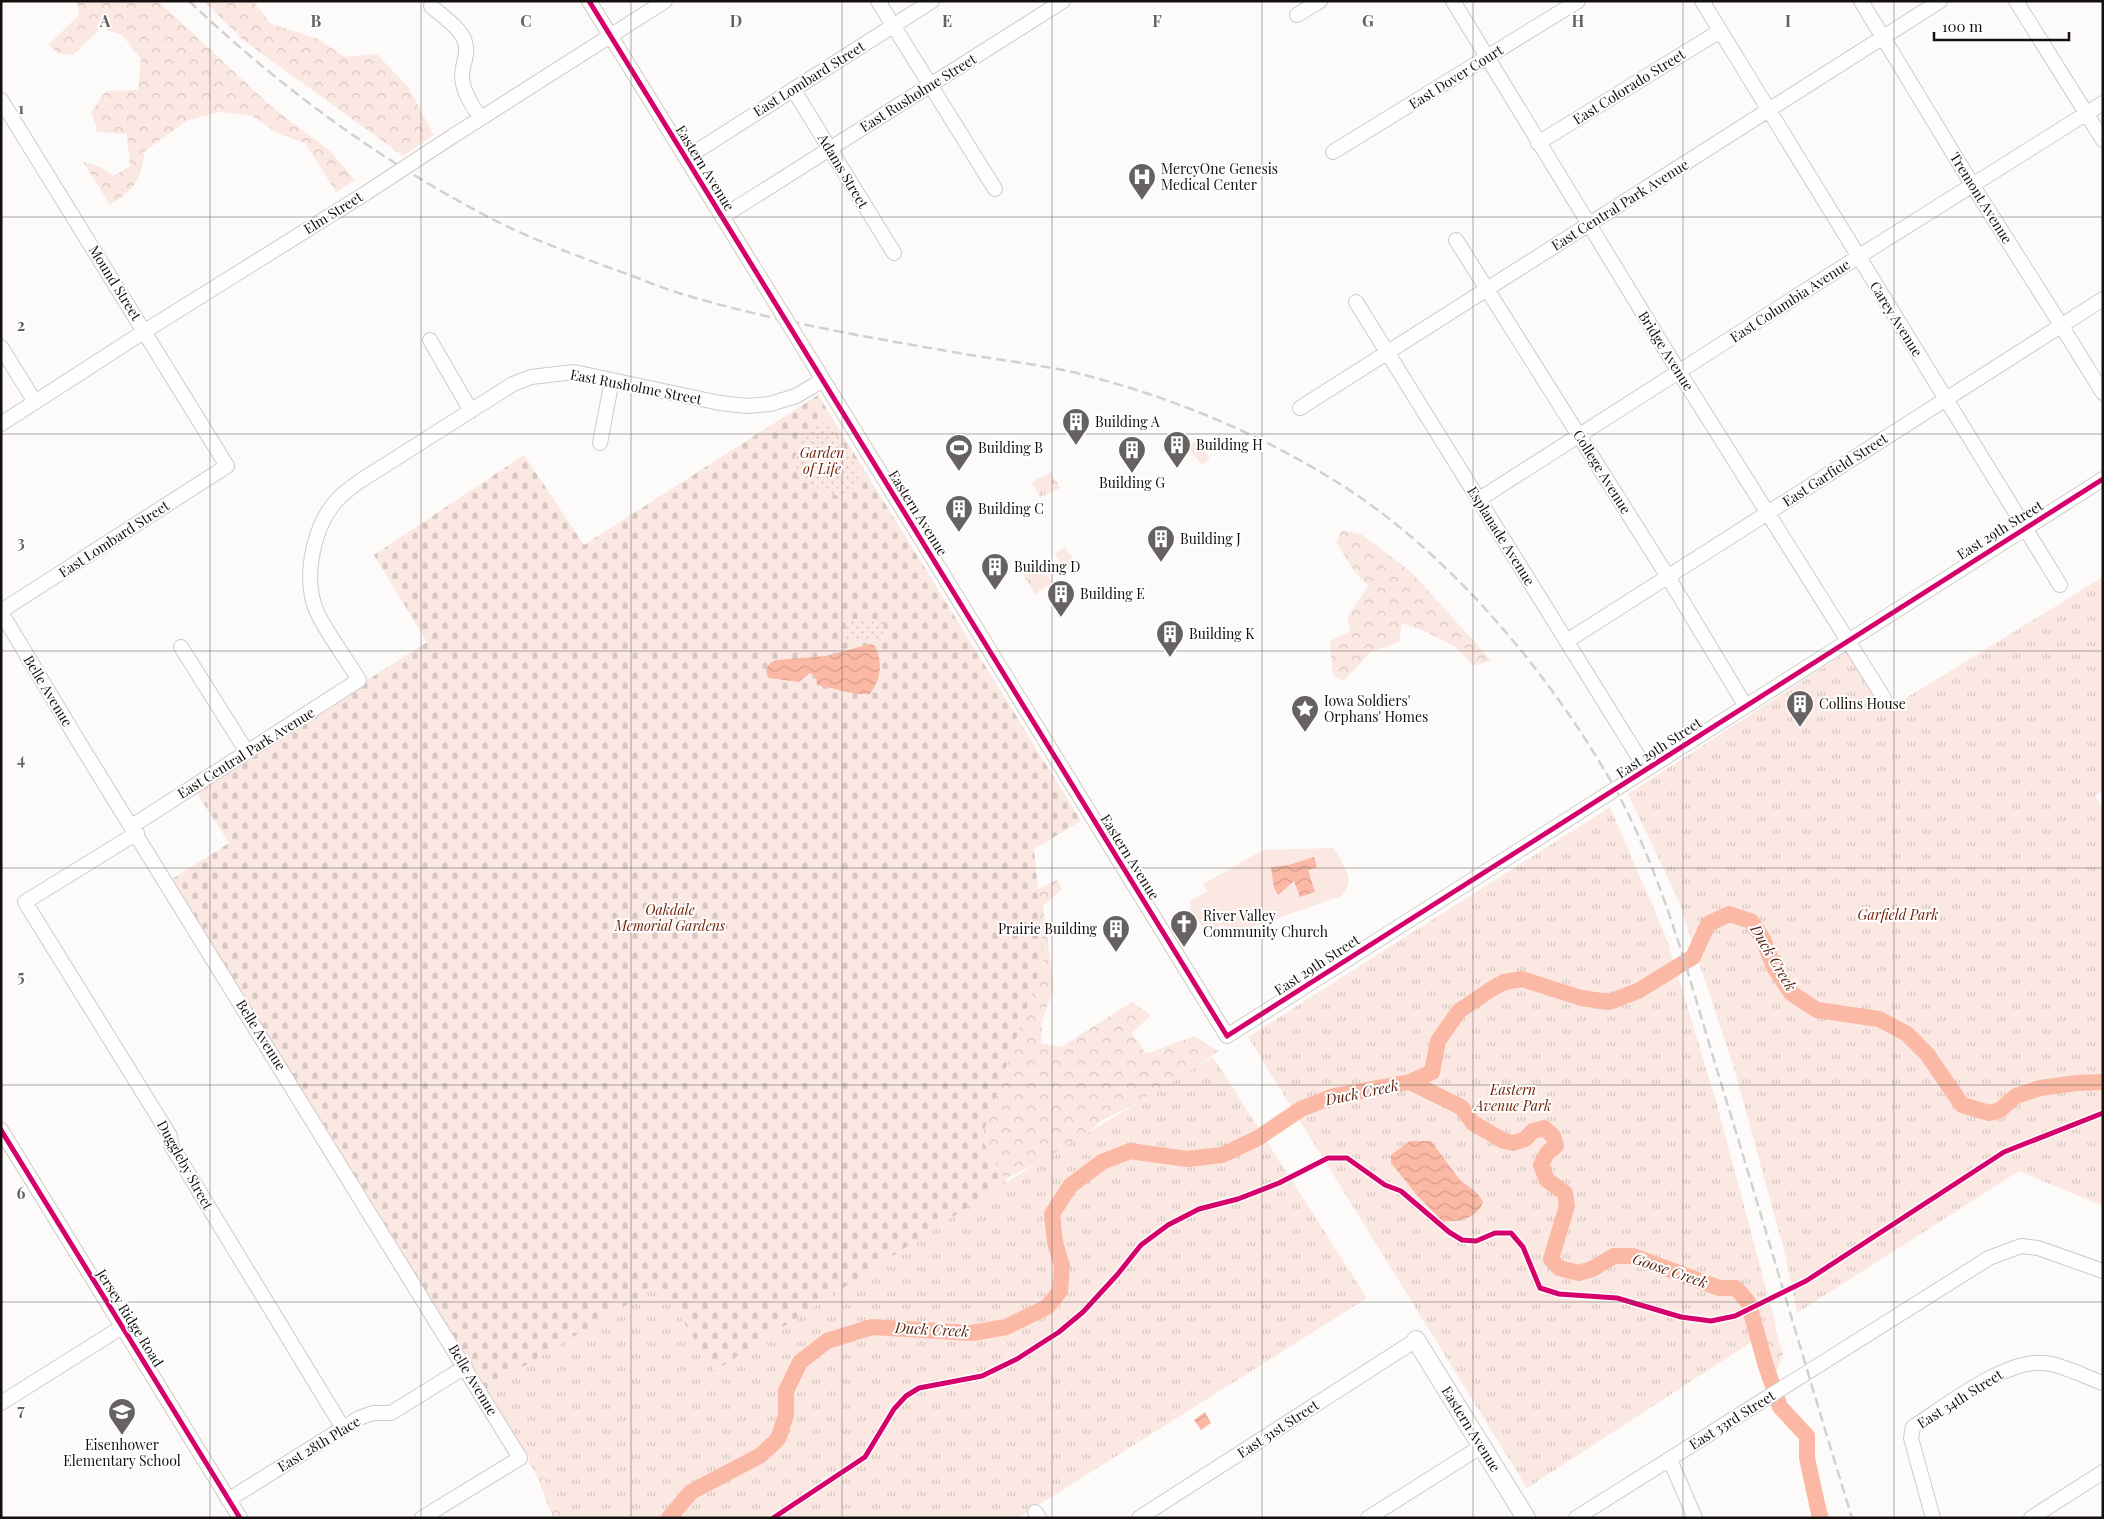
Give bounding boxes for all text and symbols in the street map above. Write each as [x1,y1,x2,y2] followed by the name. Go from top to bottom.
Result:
[99,10,111,31] text: A
[311,10,322,31] text: B
[520,10,532,31] text: C
[730,10,742,31] text: D
[942,10,952,31] text: E
[1152,10,1162,31] text: F
[1362,10,1374,31] text: G
[1572,10,1585,31] text: H
[1785,10,1791,31] text: I
[1934,10,2069,42] scale bar
[1942,16,1983,36] text: 100 m
[749,36,869,121] street label: East Lombard Street
[1405,39,1507,113] street label: East Dover Court
[1569,44,1689,129] street label: East Colorado Street
[856,49,980,136] street label: East Rusholme Street
[18,97,24,118] text: 1
[672,121,739,214] street label: Eastern Avenue
[813,129,874,212] street label: Adams Street
[1946,149,2017,247] street label: Tremont Avenue
[1548,155,1692,255] street label: East Central Park Avenue
[1161,159,1278,194] place label: MercyOne Genesis Medical Center
[1127,162,1157,201] hospital icon: MercyOne Genesis Medical Center
[300,186,367,238] street label: Elm Street
[85,242,147,325] street label: Mound Street
[1726,255,1853,347] street label: East Columbia Avenue
[1866,277,1927,360] street label: Carey Avenue
[1634,307,1699,394] street label: Bridge Avenue
[17,314,25,335] text: 2
[569,364,705,409] street label: East Rusholme Street
[1061,407,1091,446] building icon: Building A
[1095,412,1160,431] place label: Building A
[1569,426,1636,517] street label: College Avenue
[1779,428,1892,511] street label: East Garfield Street
[1162,430,1192,469] building icon: Building H
[944,433,974,472] sports icon: Building B
[1117,435,1147,474] building icon: Building G
[1196,435,1263,454] place label: Building H
[978,438,1043,457] place label: Building B
[800,443,844,478] park label: Garden of Life
[885,466,952,559] street label: Eastern Avenue
[1099,473,1165,492] place label: Building G
[1463,483,1540,589] street label: Esplanade Avenue
[944,494,974,533] building icon: Building C
[55,495,174,581] street label: East Lombard Street
[1953,495,2047,564] street label: East 29th Street
[978,499,1044,518] place label: Building C
[1146,524,1176,563] building icon: Building J
[1180,529,1241,548] place label: Building J
[17,531,25,552] text: 3
[980,552,1010,591] building icon: Building D
[1014,557,1080,576] place label: Building D
[1046,579,1076,618] building icon: Building E
[1080,584,1145,603] place label: Building E
[1155,619,1185,658] building icon: Building K
[1189,624,1255,643] place label: Building K
[20,652,77,730] street label: Belle Avenue
[1785,689,1815,728] building icon: Collins House
[1324,691,1428,726] place label: Iowa Soldiers' Orphans' Homes
[1290,694,1320,733] place icon: Iowa Soldiers' Orphans' Homes
[1819,694,1906,713] place label: Collins House
[174,703,318,803] street label: East Central Park Avenue
[1612,712,1706,782] street label: East 29th Street
[17,748,25,769] text: 4
[1097,810,1164,903] street label: Eastern Avenue
[614,900,726,935] park label: Oakdale Memorial Gardens
[1858,905,1938,924] park label: Garfield Park
[1203,906,1329,941] place label: River Valley Community Church
[1169,909,1199,948] church icon: River Valley Community Church
[1101,914,1131,953] building icon: Prairie Building
[998,919,1098,938] place label: Prairie Building
[1746,920,1802,995] water label: Duck Creek
[1270,929,1364,999] street label: East 29th Street
[17,965,25,986] text: 5
[232,996,291,1074] street label: Belle Avenue
[1322,1074,1400,1110] water label: Duck Creek
[1473,1080,1551,1115] park label: Eastern Avenue Park
[153,1117,218,1214] street label: Duggleby Street
[17,1182,26,1203] text: 6
[1630,1248,1711,1292] water label: Goose Creek
[92,1264,168,1370] street label: Jersey Ridge Road
[894,1317,970,1341] water label: Duck Creek
[445,1341,502,1419] street label: Belle Avenue
[1913,1364,2007,1432] street label: East 34th Street
[1438,1382,1505,1475] street label: Eastern Avenue
[1685,1385,1779,1454] street label: East 33rd Street
[1233,1395,1323,1462] street label: East 31st Street
[107,1397,137,1436] school or university icon: Eisenhower Elementary School
[17,1399,25,1420] text: 7
[274,1411,364,1476] street label: East 28th Place
[63,1435,181,1470] place label: Eisenhower Elementary School

